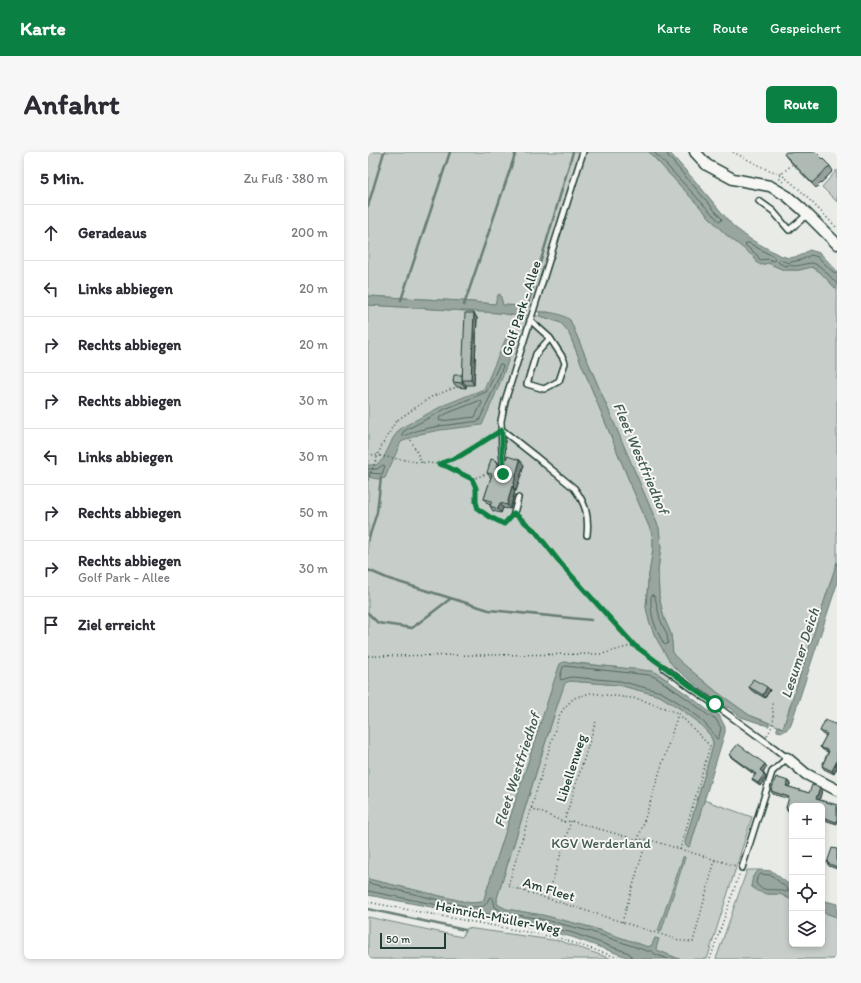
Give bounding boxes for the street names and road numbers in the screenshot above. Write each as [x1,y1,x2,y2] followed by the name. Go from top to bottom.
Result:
[498,258,545,358] street label: Golf Park - Allee
[552,731,591,804] street label: Libellenweg
[521,874,577,905] street label: Am Fleet
[434,897,563,938] street label: Heinrich-Müller-Weg

